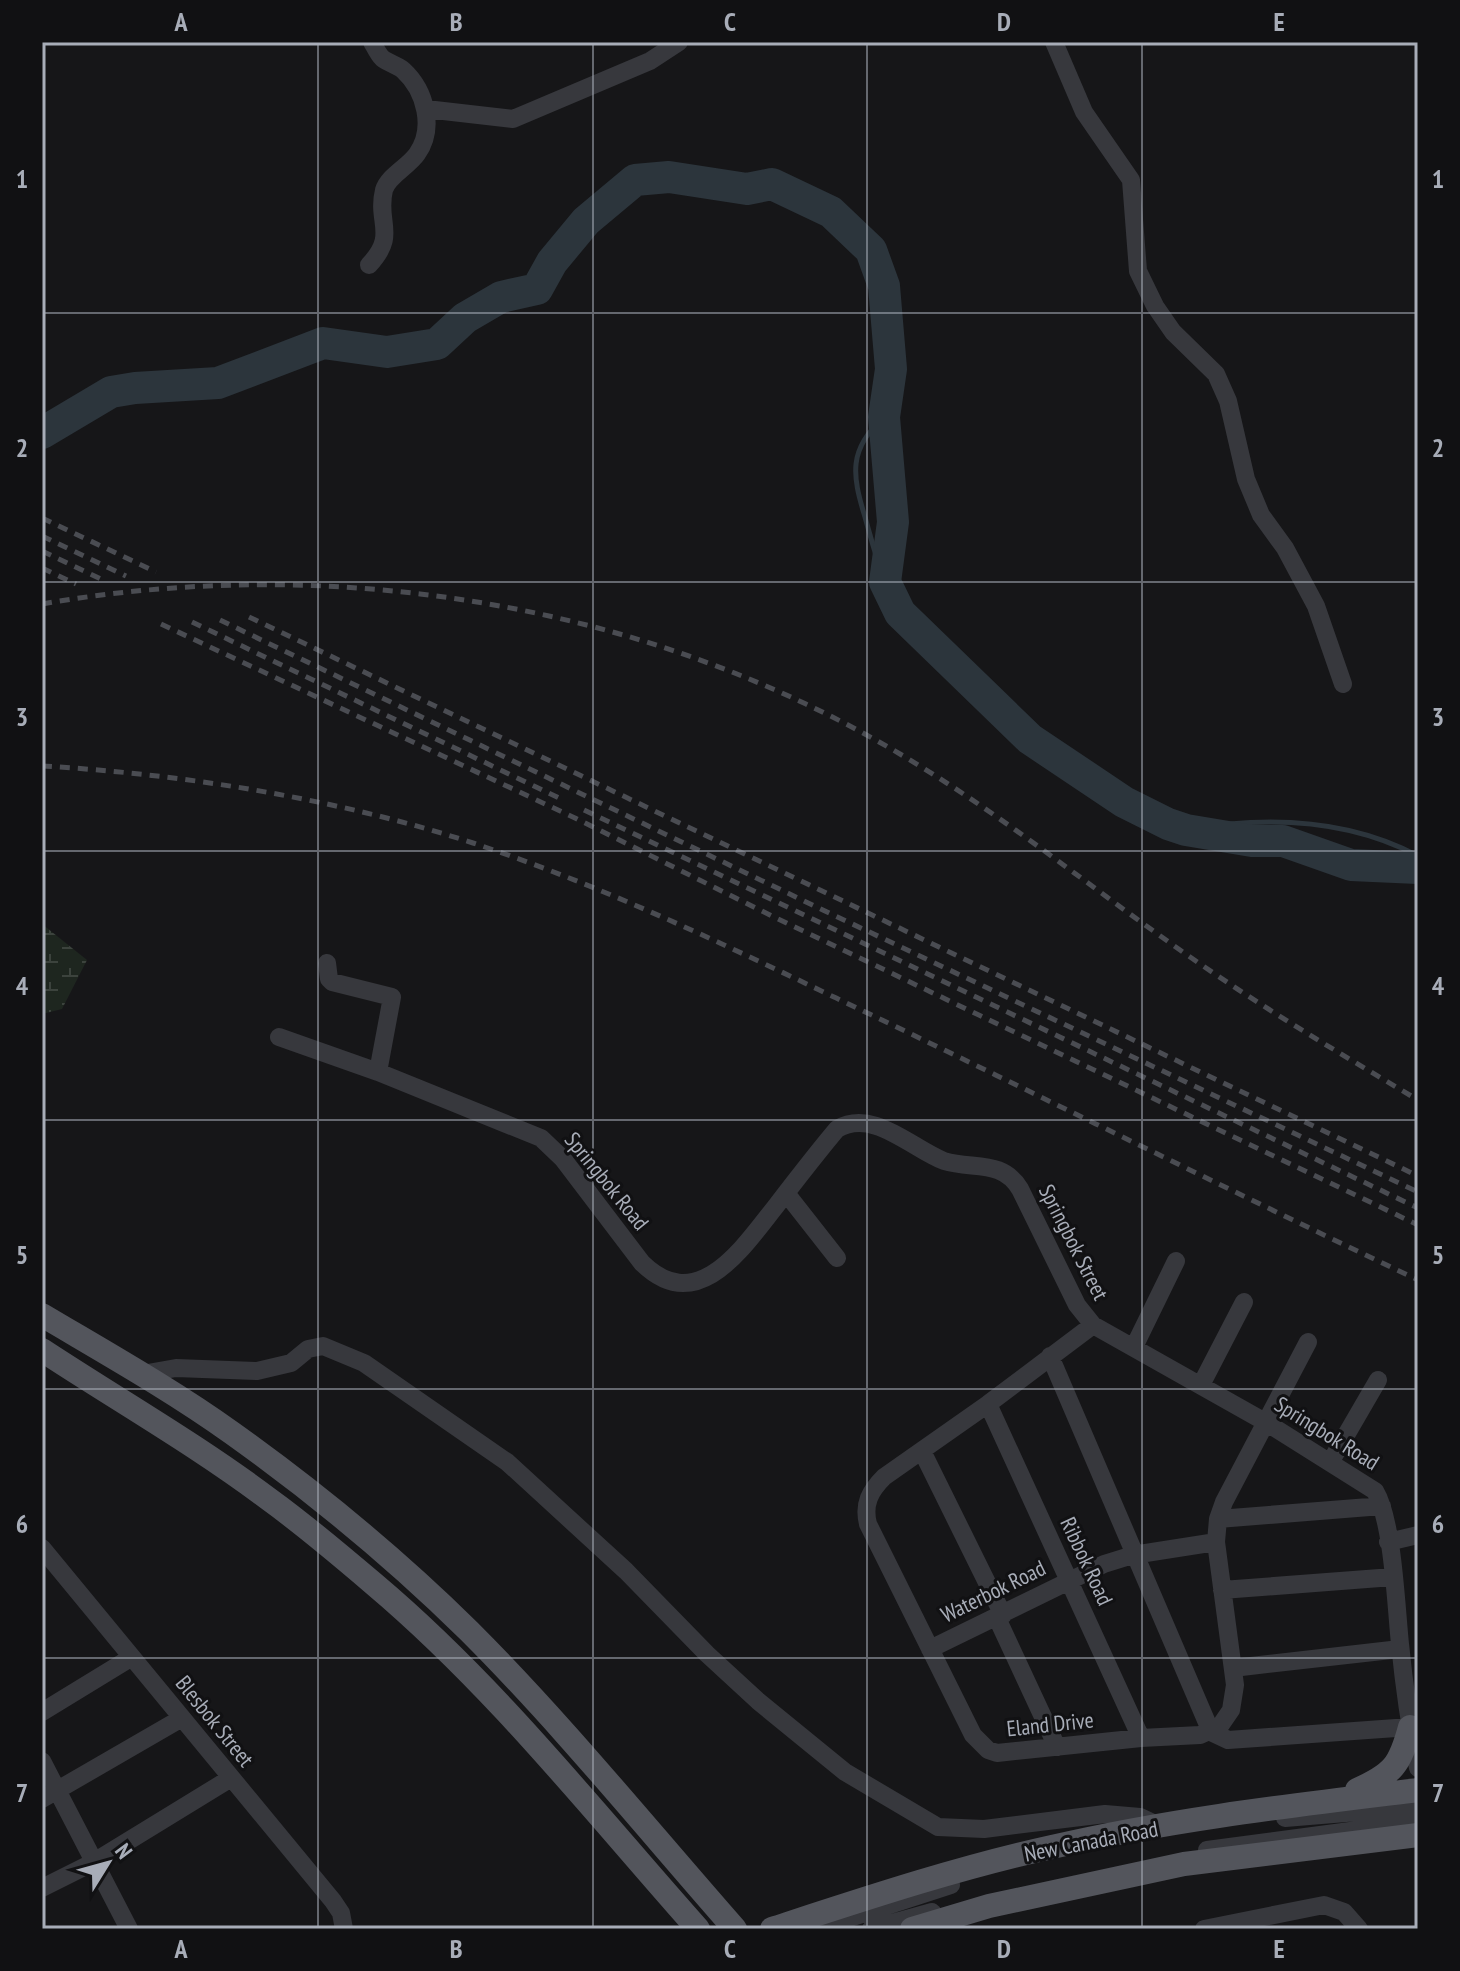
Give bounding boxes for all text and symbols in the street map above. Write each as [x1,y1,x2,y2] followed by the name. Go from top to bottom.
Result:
[173,5,188,38] text: A
[450,5,463,38] text: B
[724,5,736,38] text: C
[997,5,1011,38] text: D
[1273,5,1285,38] text: E
[16,162,28,195] text: 1
[1432,162,1444,195] text: 1
[16,431,28,464] text: 2
[1432,431,1444,464] text: 2
[16,700,28,733] text: 3
[1432,700,1444,733] text: 3
[16,969,29,1002] text: 4
[1432,969,1445,1002] text: 4
[559,1126,655,1236] street label: Springbok Road
[1033,1179,1115,1305] street label: Springbok Street
[16,1238,28,1271] text: 5
[1432,1238,1444,1271] text: 5
[1269,1390,1385,1476] street label: Springbok Road
[16,1507,28,1540] text: 6
[1432,1507,1444,1540] text: 6
[1054,1512,1120,1610] street label: Ribbok Road
[936,1554,1050,1628] street label: Waterbok Road
[170,1670,260,1772] street label: Blesbok Street
[1005,1706,1095,1742] street label: Eland Drive
[16,1776,28,1809] text: 7
[1432,1776,1444,1809] text: 7
[1022,1814,1160,1868] street label: New Canada Road
[68,1823,148,1903] north arrow
[109,1838,139,1864] text: N
[173,1932,188,1965] text: A
[450,1932,463,1965] text: B
[724,1932,736,1965] text: C
[997,1932,1011,1965] text: D
[1273,1932,1285,1965] text: E

